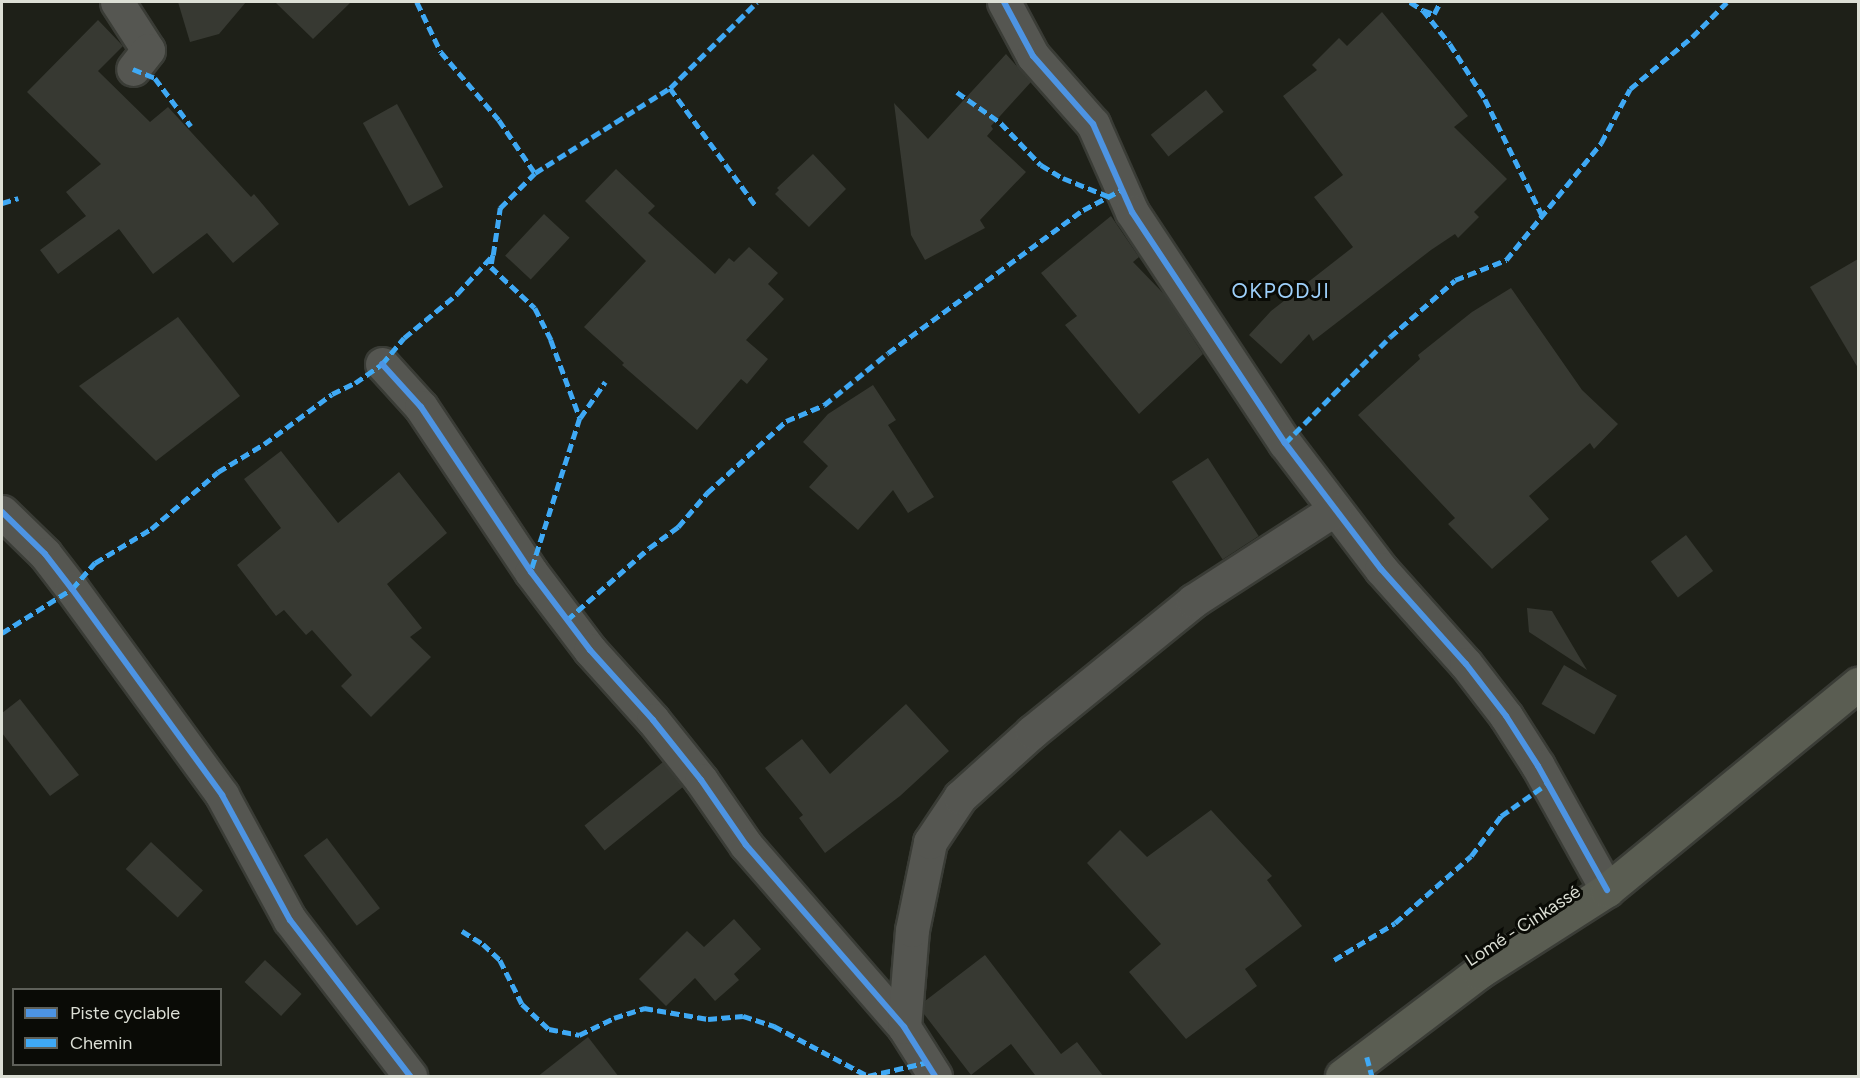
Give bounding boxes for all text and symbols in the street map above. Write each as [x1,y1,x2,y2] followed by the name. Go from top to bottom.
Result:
[1231,278,1331,304] district label: OKPODJI
[1461,881,1585,971] street label: Lomé - Cinkassé
[12,988,222,1066] legend
[70,1002,180,1024] text: Piste cyclable
[70,1032,132,1054] text: Chemin

